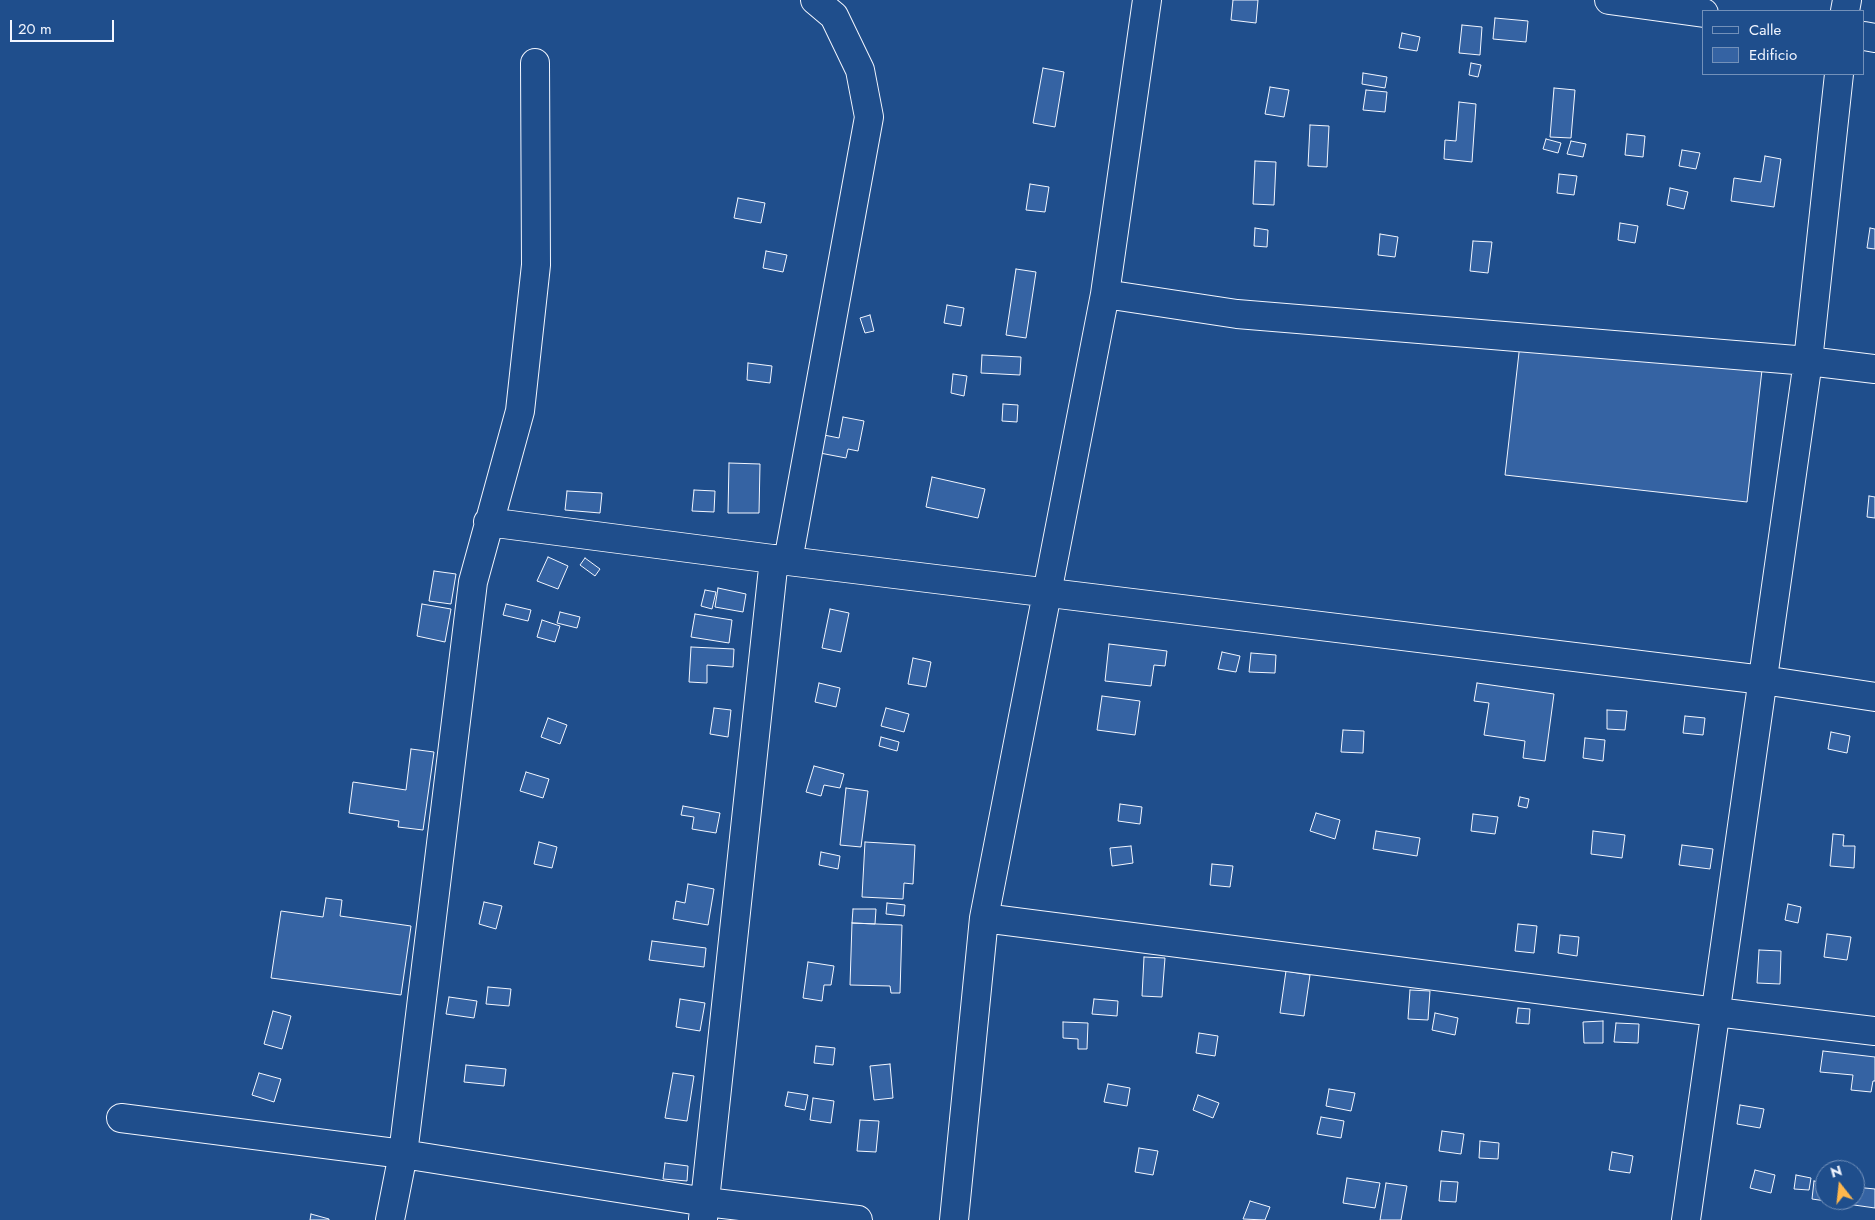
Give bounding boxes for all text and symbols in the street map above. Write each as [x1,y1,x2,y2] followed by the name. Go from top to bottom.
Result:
[12,10,116,42] scale bar
[1702,10,1865,75] legend
[18,18,52,40] text: 20 m
[1749,19,1781,41] text: Calle
[1749,44,1797,66] text: Edificio
[1815,1160,1865,1210] north arrow
[1828,1160,1844,1183] text: N

